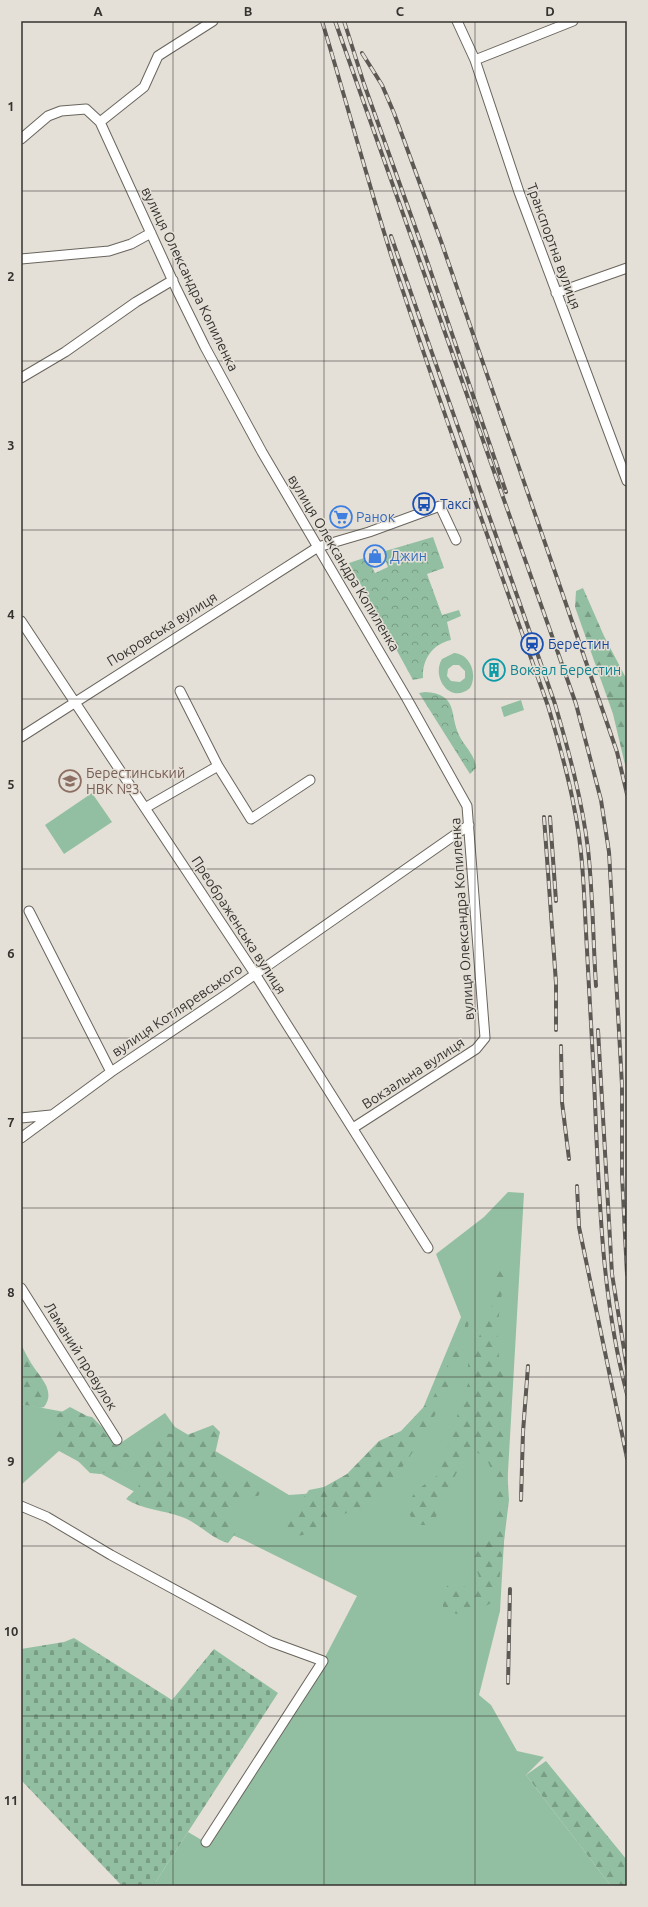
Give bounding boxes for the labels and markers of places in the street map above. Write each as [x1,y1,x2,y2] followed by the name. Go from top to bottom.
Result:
[411,491,437,517] bus stop icon: Таксі
[440,496,471,512] place label: Таксі
[328,504,354,530] supermarket icon: Ранок
[356,509,395,525] place label: Ранок
[362,543,388,569] shop icon: Джин
[390,548,427,564] place label: Джин
[519,631,545,657] station icon: Берестин
[548,636,610,652] place label: Берестин
[481,657,507,683] building icon: Вокзал Берестин
[510,662,621,678] place label: Вокзал Берестин
[86,765,185,797] place label: Берестинський НВК №3
[57,768,83,794] school or university icon: Берестинський НВК №3

